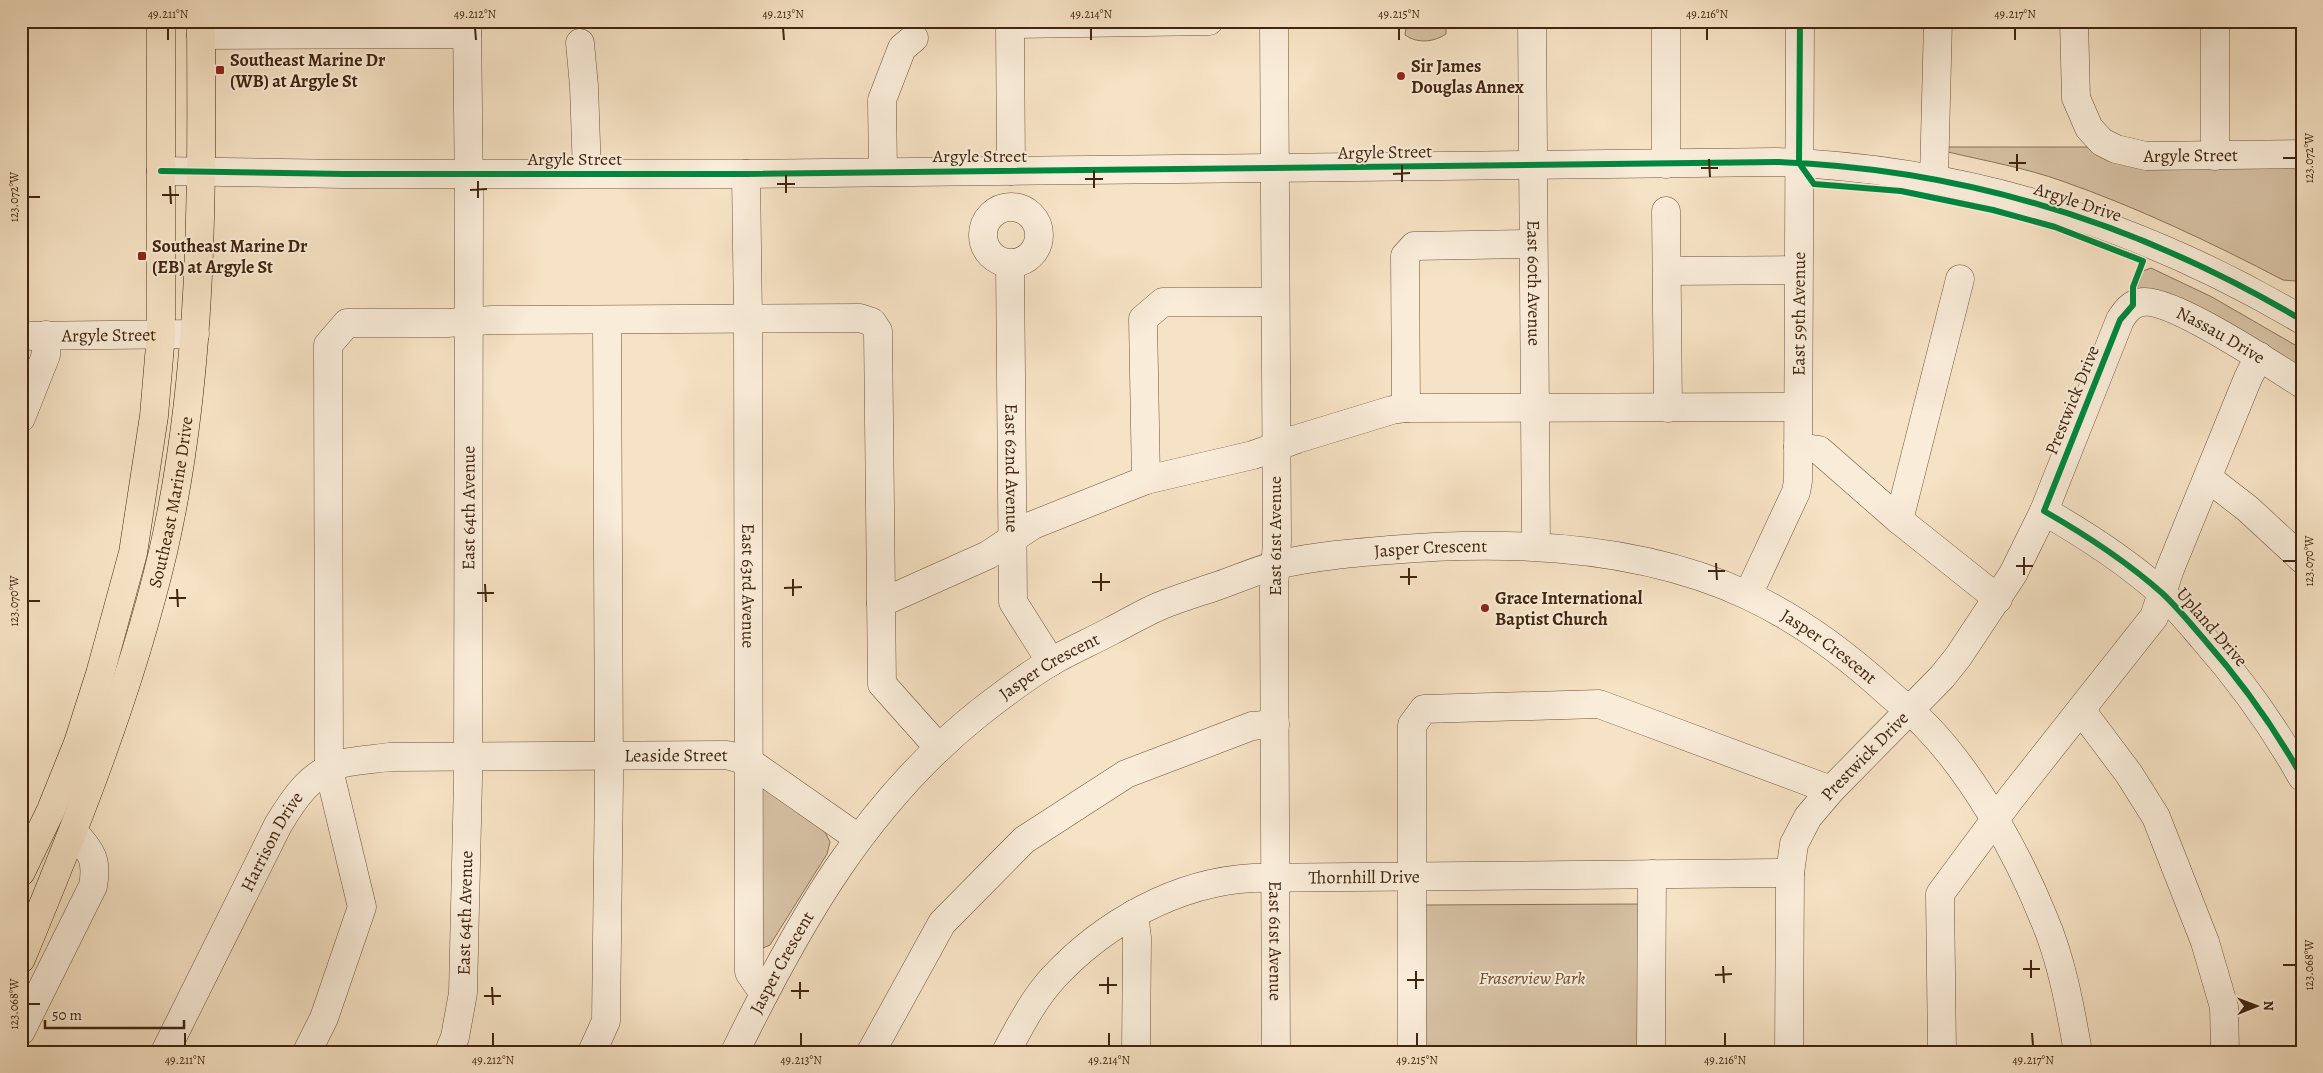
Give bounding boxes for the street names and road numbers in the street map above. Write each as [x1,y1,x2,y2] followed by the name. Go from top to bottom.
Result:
[1337,139,1432,165] street label: Argyle Street
[2142,143,2238,168] street label: Argyle Street
[932,144,1027,168] street label: Argyle Street
[527,147,622,171] street label: Argyle Street
[2030,176,2125,227] street label: Argyle Drive
[1522,220,1546,346] street label: East 60th Avenue
[1786,252,1811,376] street label: East 59th Avenue
[2173,300,2270,369] street label: Nassau Drive
[61,322,156,348] street label: Argyle Street
[2039,342,2105,458] street label: Prestwick Drive
[999,403,1024,533] street label: East 62nd Avenue
[143,415,198,591] street label: Southeast Marine Drive
[456,446,481,570] street label: East 64th Avenue
[1263,476,1287,596] street label: East 61st Avenue
[736,524,761,648] street label: East 63rd Avenue
[1373,534,1487,563] street label: Jasper Crescent
[2171,582,2253,672] street label: Upland Drive
[1777,603,1882,689] street label: Jasper Crescent
[994,627,1103,706] street label: Jasper Crescent
[1815,706,1914,806] street label: Prestwick Drive
[624,743,728,768] street label: Leaside Street
[235,786,309,896] street label: Harrison Drive
[451,850,478,976] street label: East 64th Avenue
[1308,864,1420,889] street label: Thornhill Drive
[1263,881,1288,1001] street label: East 61st Avenue
[744,907,820,1018] street label: Jasper Crescent

